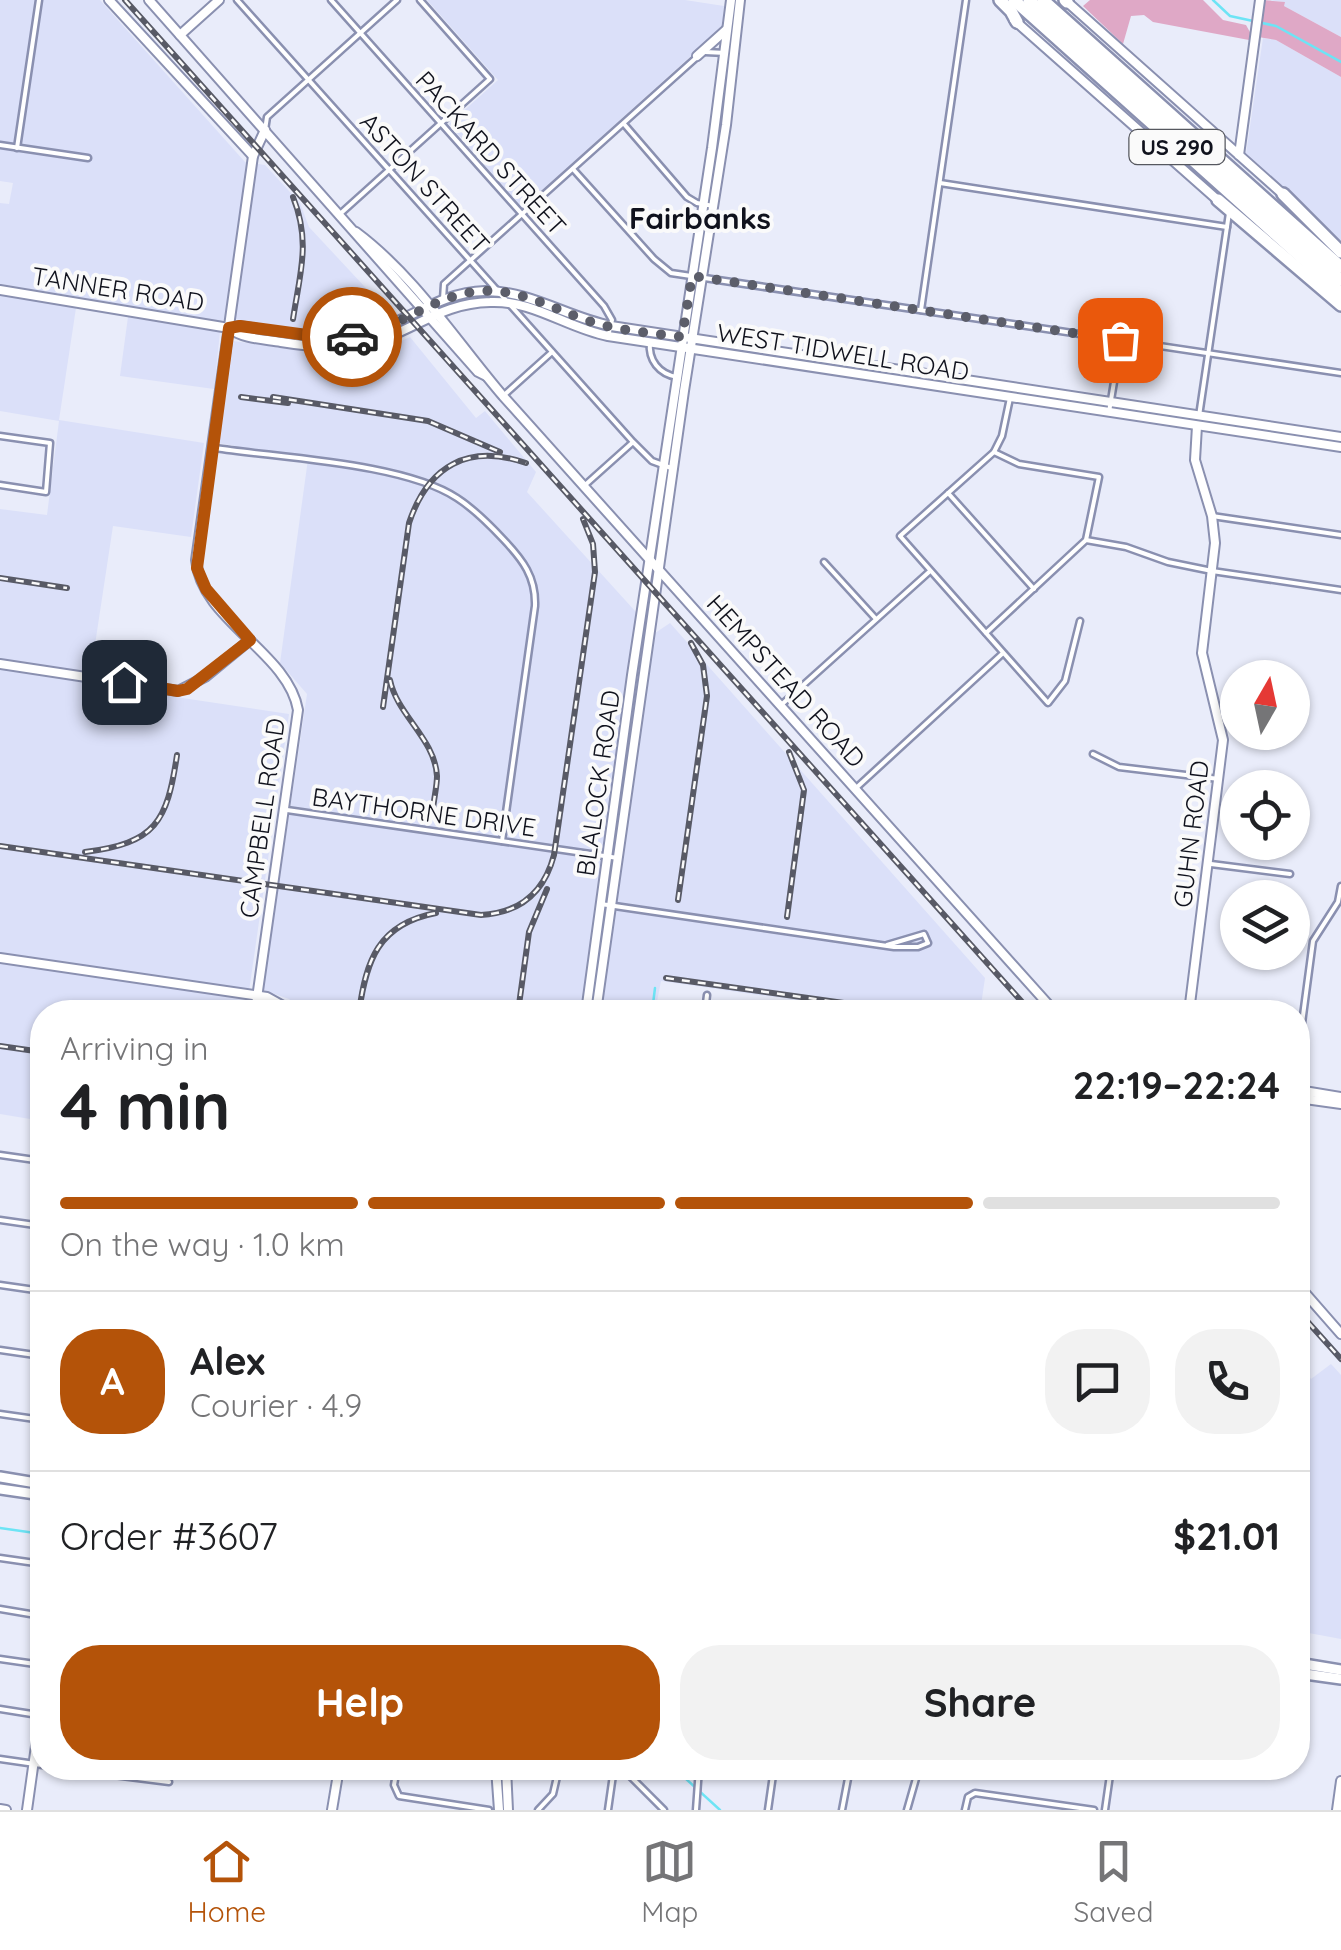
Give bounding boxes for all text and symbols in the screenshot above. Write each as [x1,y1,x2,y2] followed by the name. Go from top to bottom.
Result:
[410,64,573,241] street label: PACKARD STREET
[354,106,497,259] street label: ASTON STREET
[1130,130,1224,164] road number: US 290
[629,199,771,237] district label: Fairbanks
[30,260,206,317] street label: TANNER ROAD
[302,287,402,387] courier
[1078,298,1163,383] pin
[325,310,380,365] icon: car
[1093,313,1148,368] icon: bag
[715,316,971,387] street label: WEST TIDWELL ROAD
[701,588,872,773] street label: HEMPSTEAD ROAD
[82,640,167,725] pin
[97,655,152,710] icon: home
[1220,660,1310,750] north arrow
[1220,660,1310,970] map controls
[569,688,626,878] street label: BLALOCK ROAD
[232,716,291,920] street label: CAMPBELL ROAD
[1166,759,1215,909] street label: GUHN ROAD
[1220,770,1310,860] button: locate
[310,780,538,843] street label: BAYTHORNE DRIVE
[1220,880,1310,970] button: layers
[60,1028,209,1068] text: Arriving in
[1073,1061,1280,1109] text: 22:19–22:24
[60,1065,230,1146] text: 4 min
[60,1224,345,1264] text: On the way · 1.0 km
[1045,1329,1150,1434] button: chat
[1175,1329,1280,1434] button: phone
[190,1337,265,1385] text: Alex
[100,1357,125,1405] text: A
[190,1385,362,1425] text: Courier · 4.9
[60,1512,278,1560] text: Order #3607
[1173,1512,1280,1560] text: $21.01
[60,1645,660,1760] button: Help
[680,1645,1280,1760] button: Share
[188,1834,266,1929] tab: Home
[641,1834,698,1929] tab: Map
[1074,1834,1153,1929] tab: Saved

